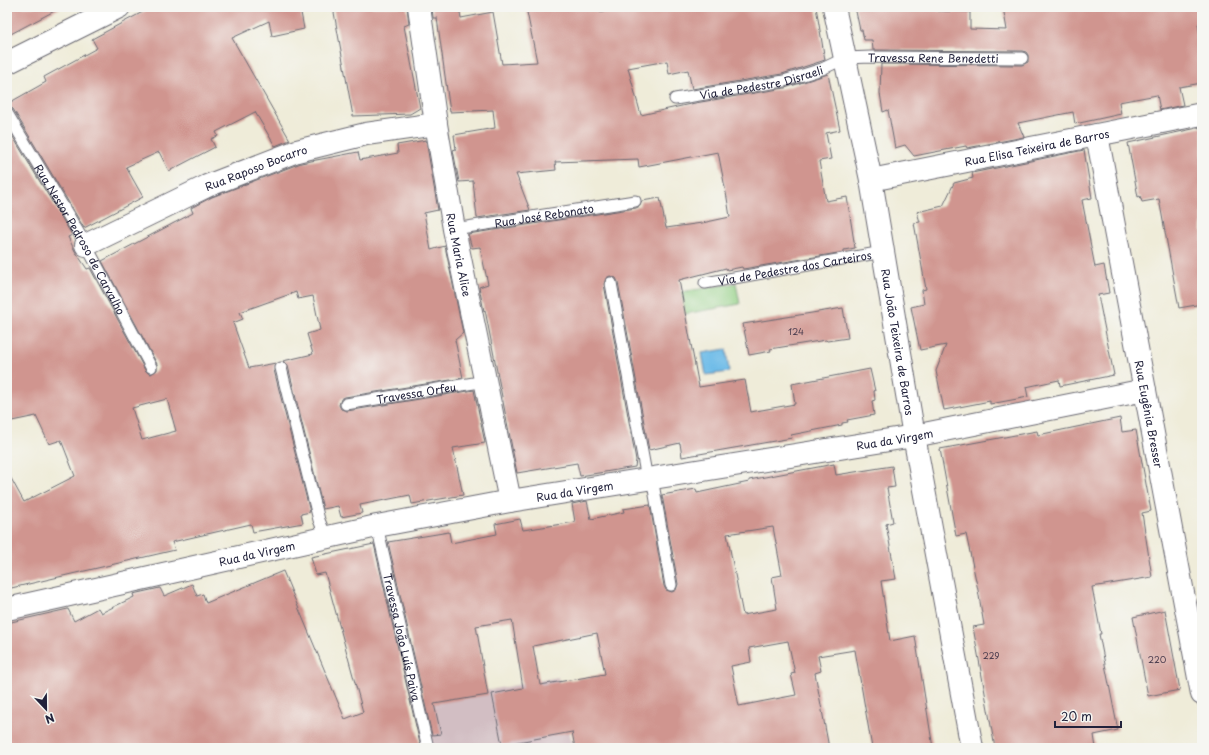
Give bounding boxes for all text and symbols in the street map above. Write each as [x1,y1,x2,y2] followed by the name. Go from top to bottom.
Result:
[868,48,999,66] street label: Travessa Rene Benedetti
[698,61,825,103] street label: Via de Pedestre Disraeli
[963,124,1111,170] street label: Rua Elisa Teixeira de Barros
[202,140,309,195] street label: Rua Raposo Bocarro
[31,161,130,317] street label: Rua Nestor Pedroso de Carvalho
[493,199,595,231] street label: Rua José Rebonato
[443,212,476,298] street label: Rua Maria Alice
[716,246,873,289] street label: Via de Pedestre dos Carteiros
[877,267,919,416] street label: Rua João Teixeira de Barros
[788,324,804,338] house number: 124
[1131,359,1168,470] street label: Rua Eugênia Bresser
[375,378,457,407] street label: Travessa Orfeu
[855,424,934,454] street label: Rua da Virgem
[535,476,614,505] street label: Rua da Virgem
[217,536,297,570] street label: Rua da Virgem
[380,571,425,703] street label: Travessa João Luís Paiva
[982,648,1000,662] house number: 229
[1148,652,1167,666] house number: 220
[26,689,66,729] north arrow
[1055,703,1121,729] scale bar
[1061,707,1092,725] text: 20 m
[42,709,57,728] text: N

